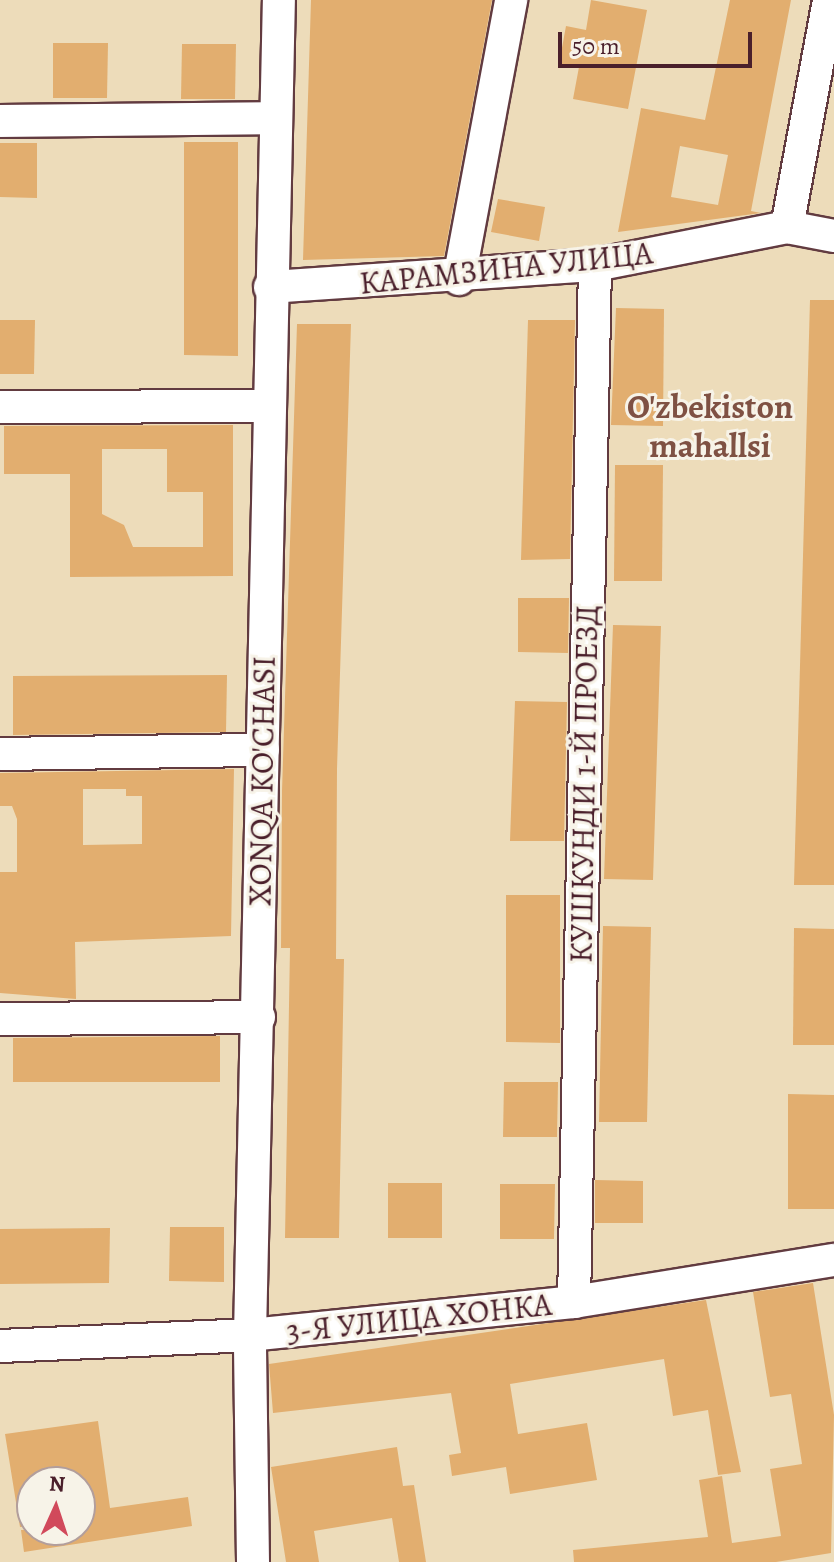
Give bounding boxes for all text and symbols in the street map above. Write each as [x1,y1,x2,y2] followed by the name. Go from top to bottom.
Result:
[562,16,756,66] scale bar
[572,30,620,62] text: 50 m
[357,234,655,302] street label: КАРАМЗИНА УЛИЦА
[627,386,793,466] district label: O'zbekiston mahallsi
[562,605,606,963] street label: КУШКУНДИ 1-Й ПРОЕЗД
[241,656,283,906] street label: XONQA KO'CHASI
[284,1285,554,1351] street label: 3-Я УЛИЦА ХОНКА
[16,1466,96,1546] north arrow
[48,1469,66,1499] text: N

